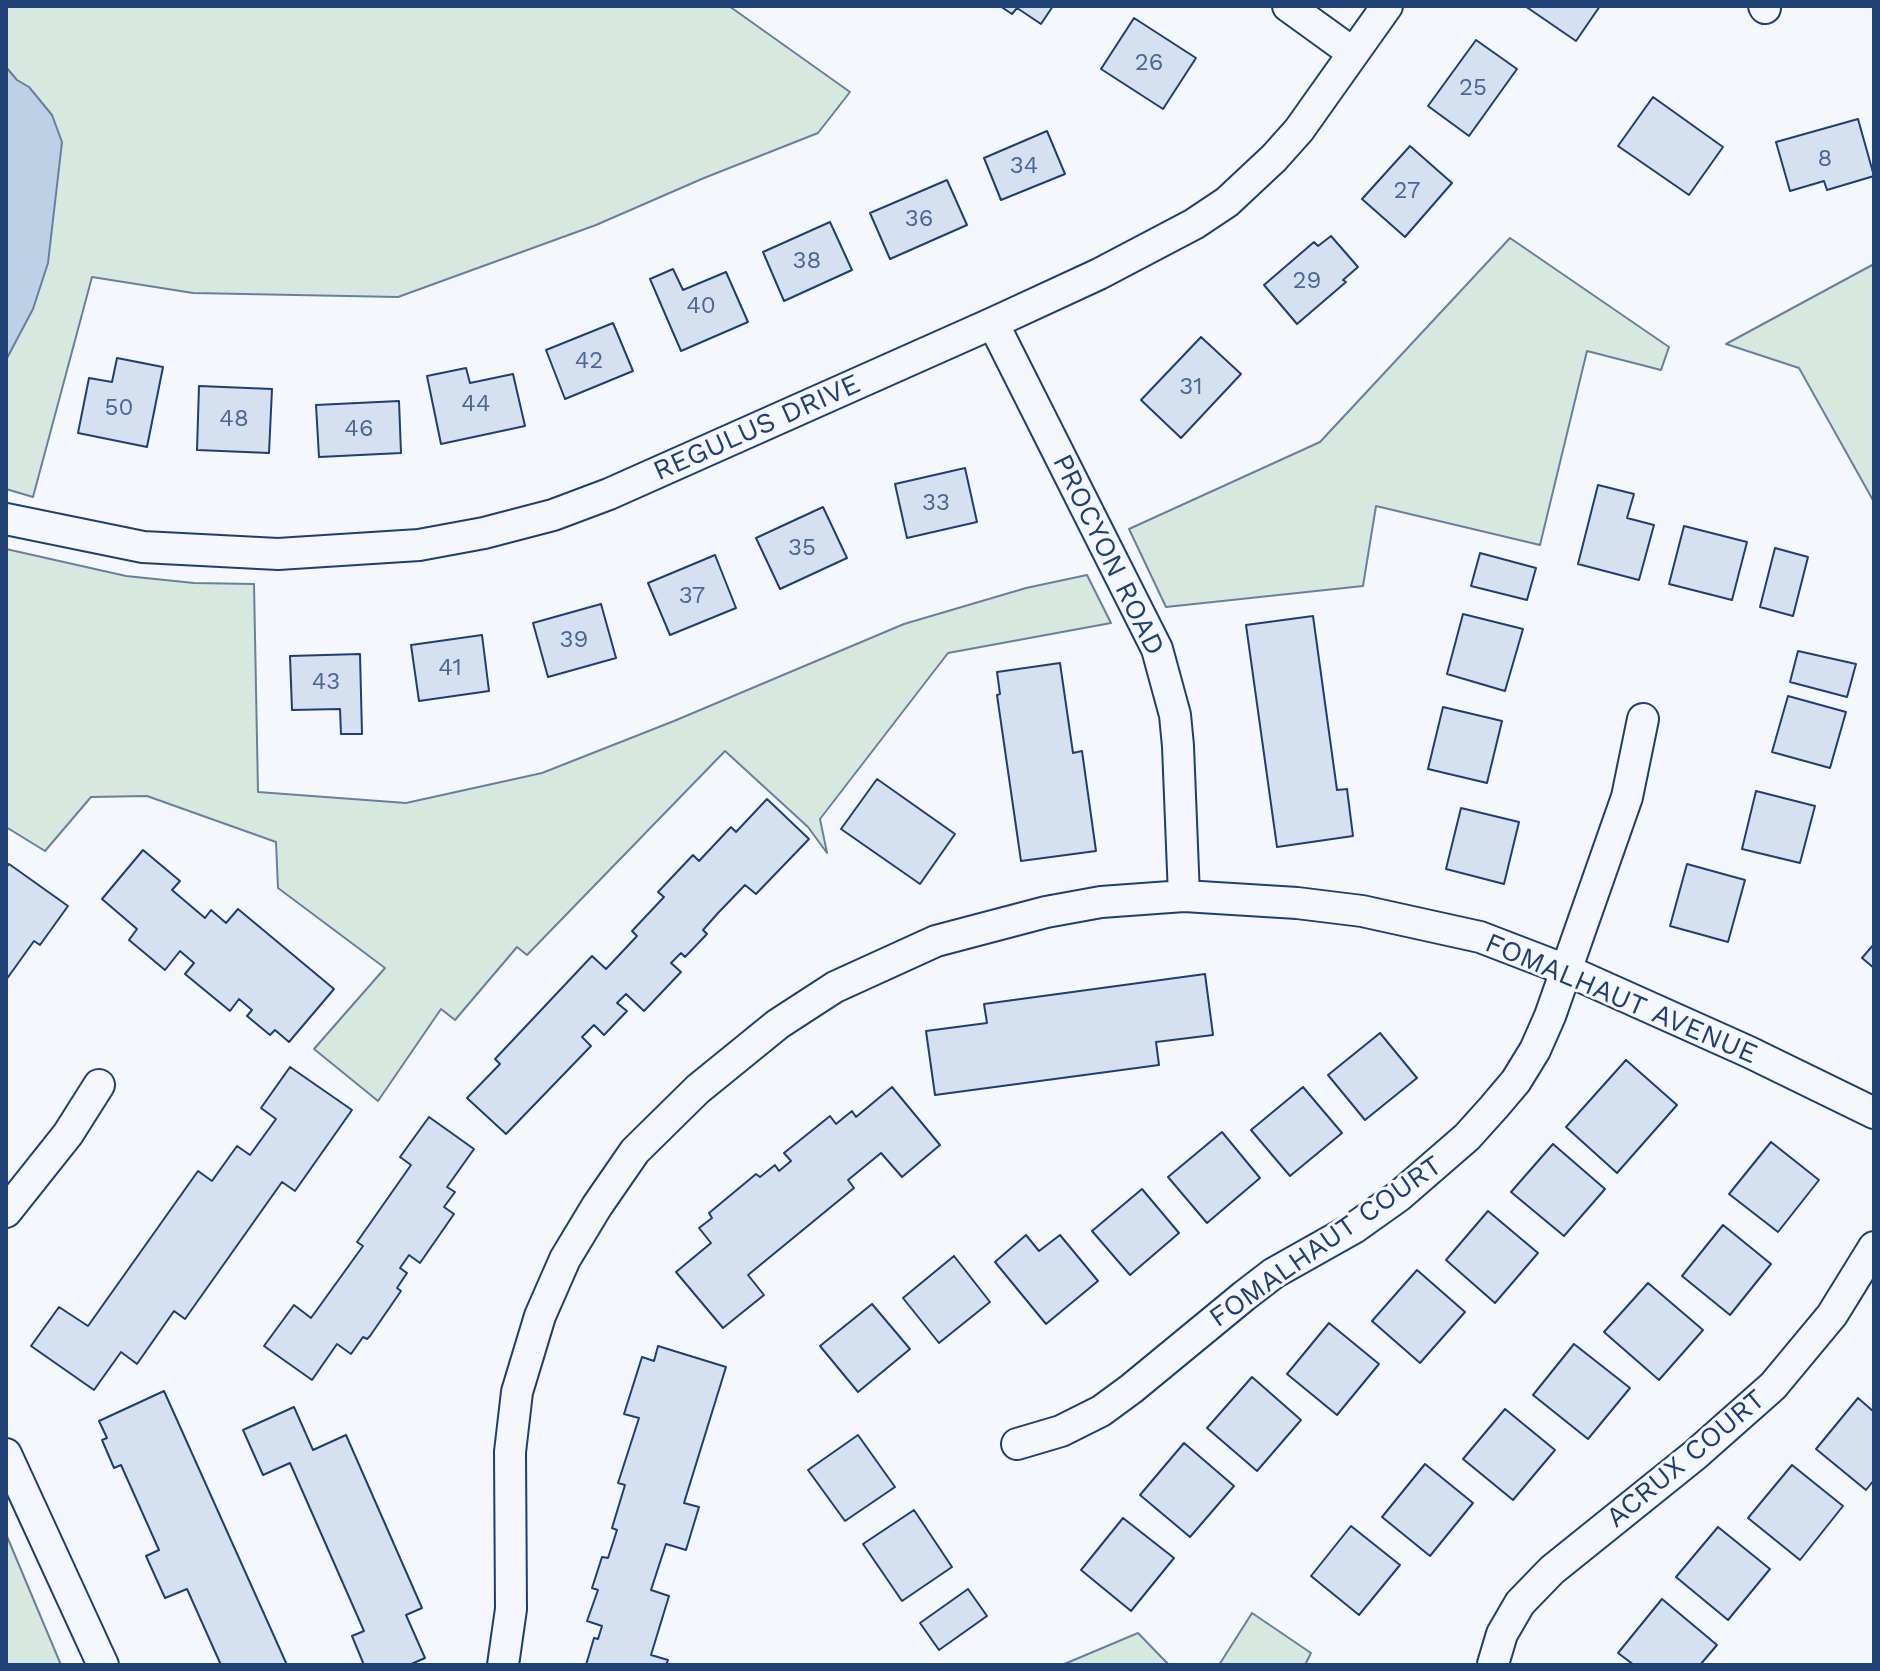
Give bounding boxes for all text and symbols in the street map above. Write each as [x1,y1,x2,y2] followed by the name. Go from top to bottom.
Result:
[1135,49,1163,77] house number: 26
[1459,74,1487,102] house number: 25
[1818,145,1832,173] house number: 8
[1010,152,1038,180] house number: 34
[1394,177,1420,205] house number: 27
[905,205,933,233] house number: 36
[793,247,821,275] house number: 38
[1293,267,1321,295] house number: 29
[686,292,716,320] house number: 40
[575,347,603,375] house number: 42
[648,367,866,489] street label: REGULUS DRIVE
[1179,373,1203,401] house number: 31
[461,390,491,418] house number: 44
[105,394,133,422] house number: 50
[219,405,249,433] house number: 48
[344,415,374,443] house number: 46
[1045,449,1171,661] street label: PROCYON ROAD
[922,489,950,517] house number: 33
[788,534,816,562] house number: 35
[679,582,705,610] house number: 37
[560,626,588,654] house number: 39
[438,654,462,682] house number: 41
[312,668,340,696] house number: 43
[1480,926,1762,1072] street label: FOMALHAUT AVENUE
[1203,1149,1449,1335] street label: FOMALHAUT COURT
[1600,1383,1772,1535] street label: ACRUX COURT

